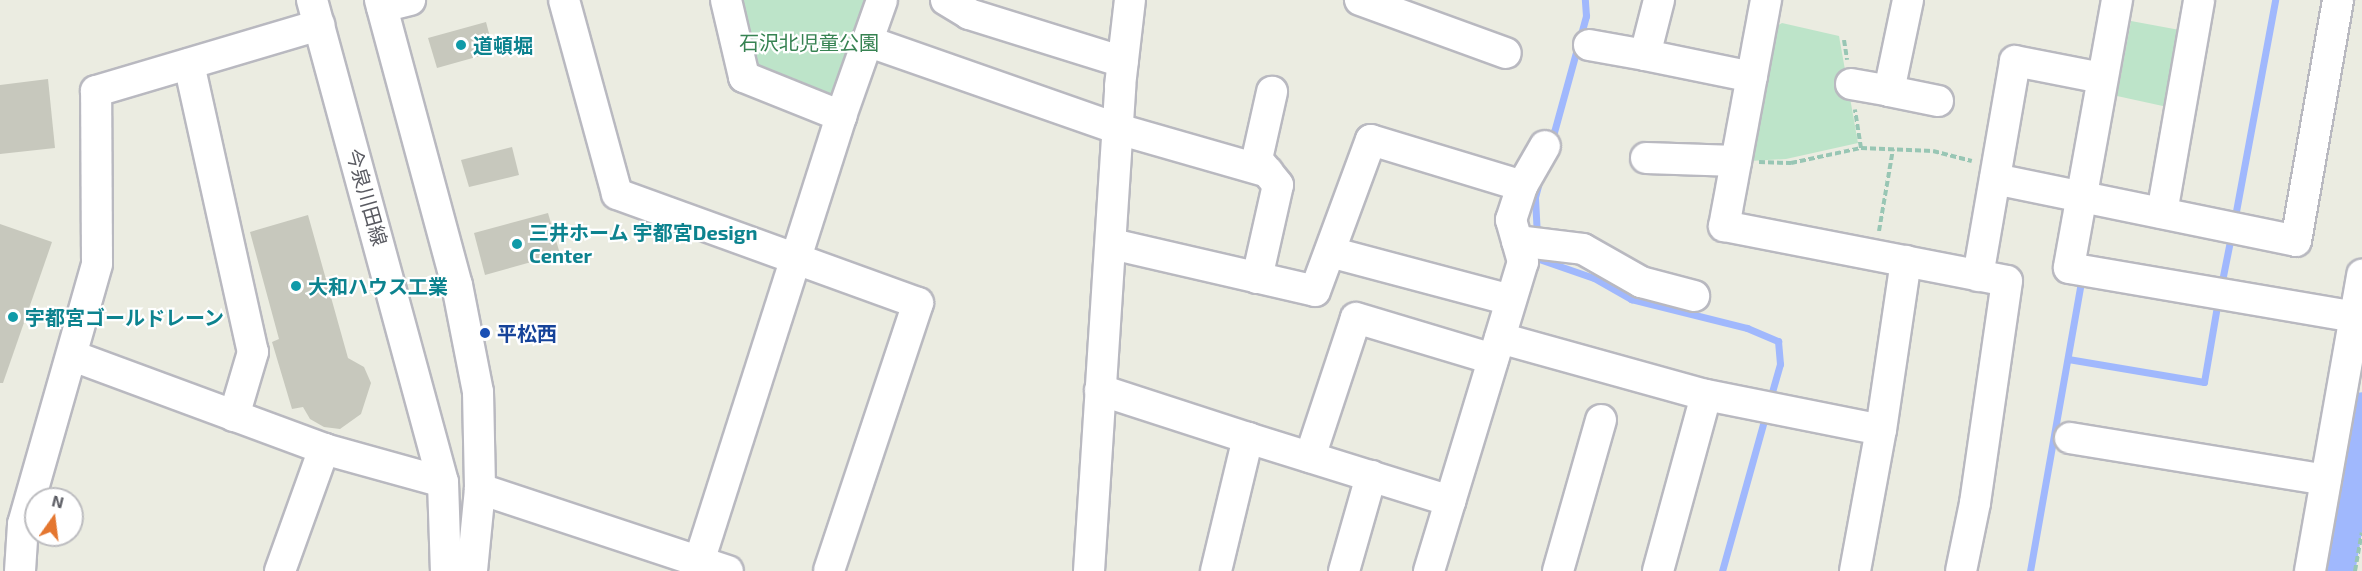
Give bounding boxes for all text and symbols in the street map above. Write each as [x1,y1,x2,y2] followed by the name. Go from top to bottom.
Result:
[739,30,879,54] park label: 石沢北児童公園
[473,33,533,57] place label: 道頓堀
[454,38,468,52] marker: 道頓堀
[342,146,392,248] street label: 今泉川田線
[529,220,758,267] place label: 三井ホーム 宇都宮Design Center
[510,237,524,251] marker: 三井ホーム 宇都宮Design Center
[308,274,448,298] place label: 大和ハウス工業
[289,279,303,293] marker: 大和ハウス工業
[25,305,225,329] place label: 宇都宮ゴールドレーン
[6,310,20,324] marker: 宇都宮ゴールドレーン
[497,321,557,345] place label: 平松西
[478,326,492,340] marker: 平松西
[24,487,84,547] north arrow
[50,490,66,512] text: N

